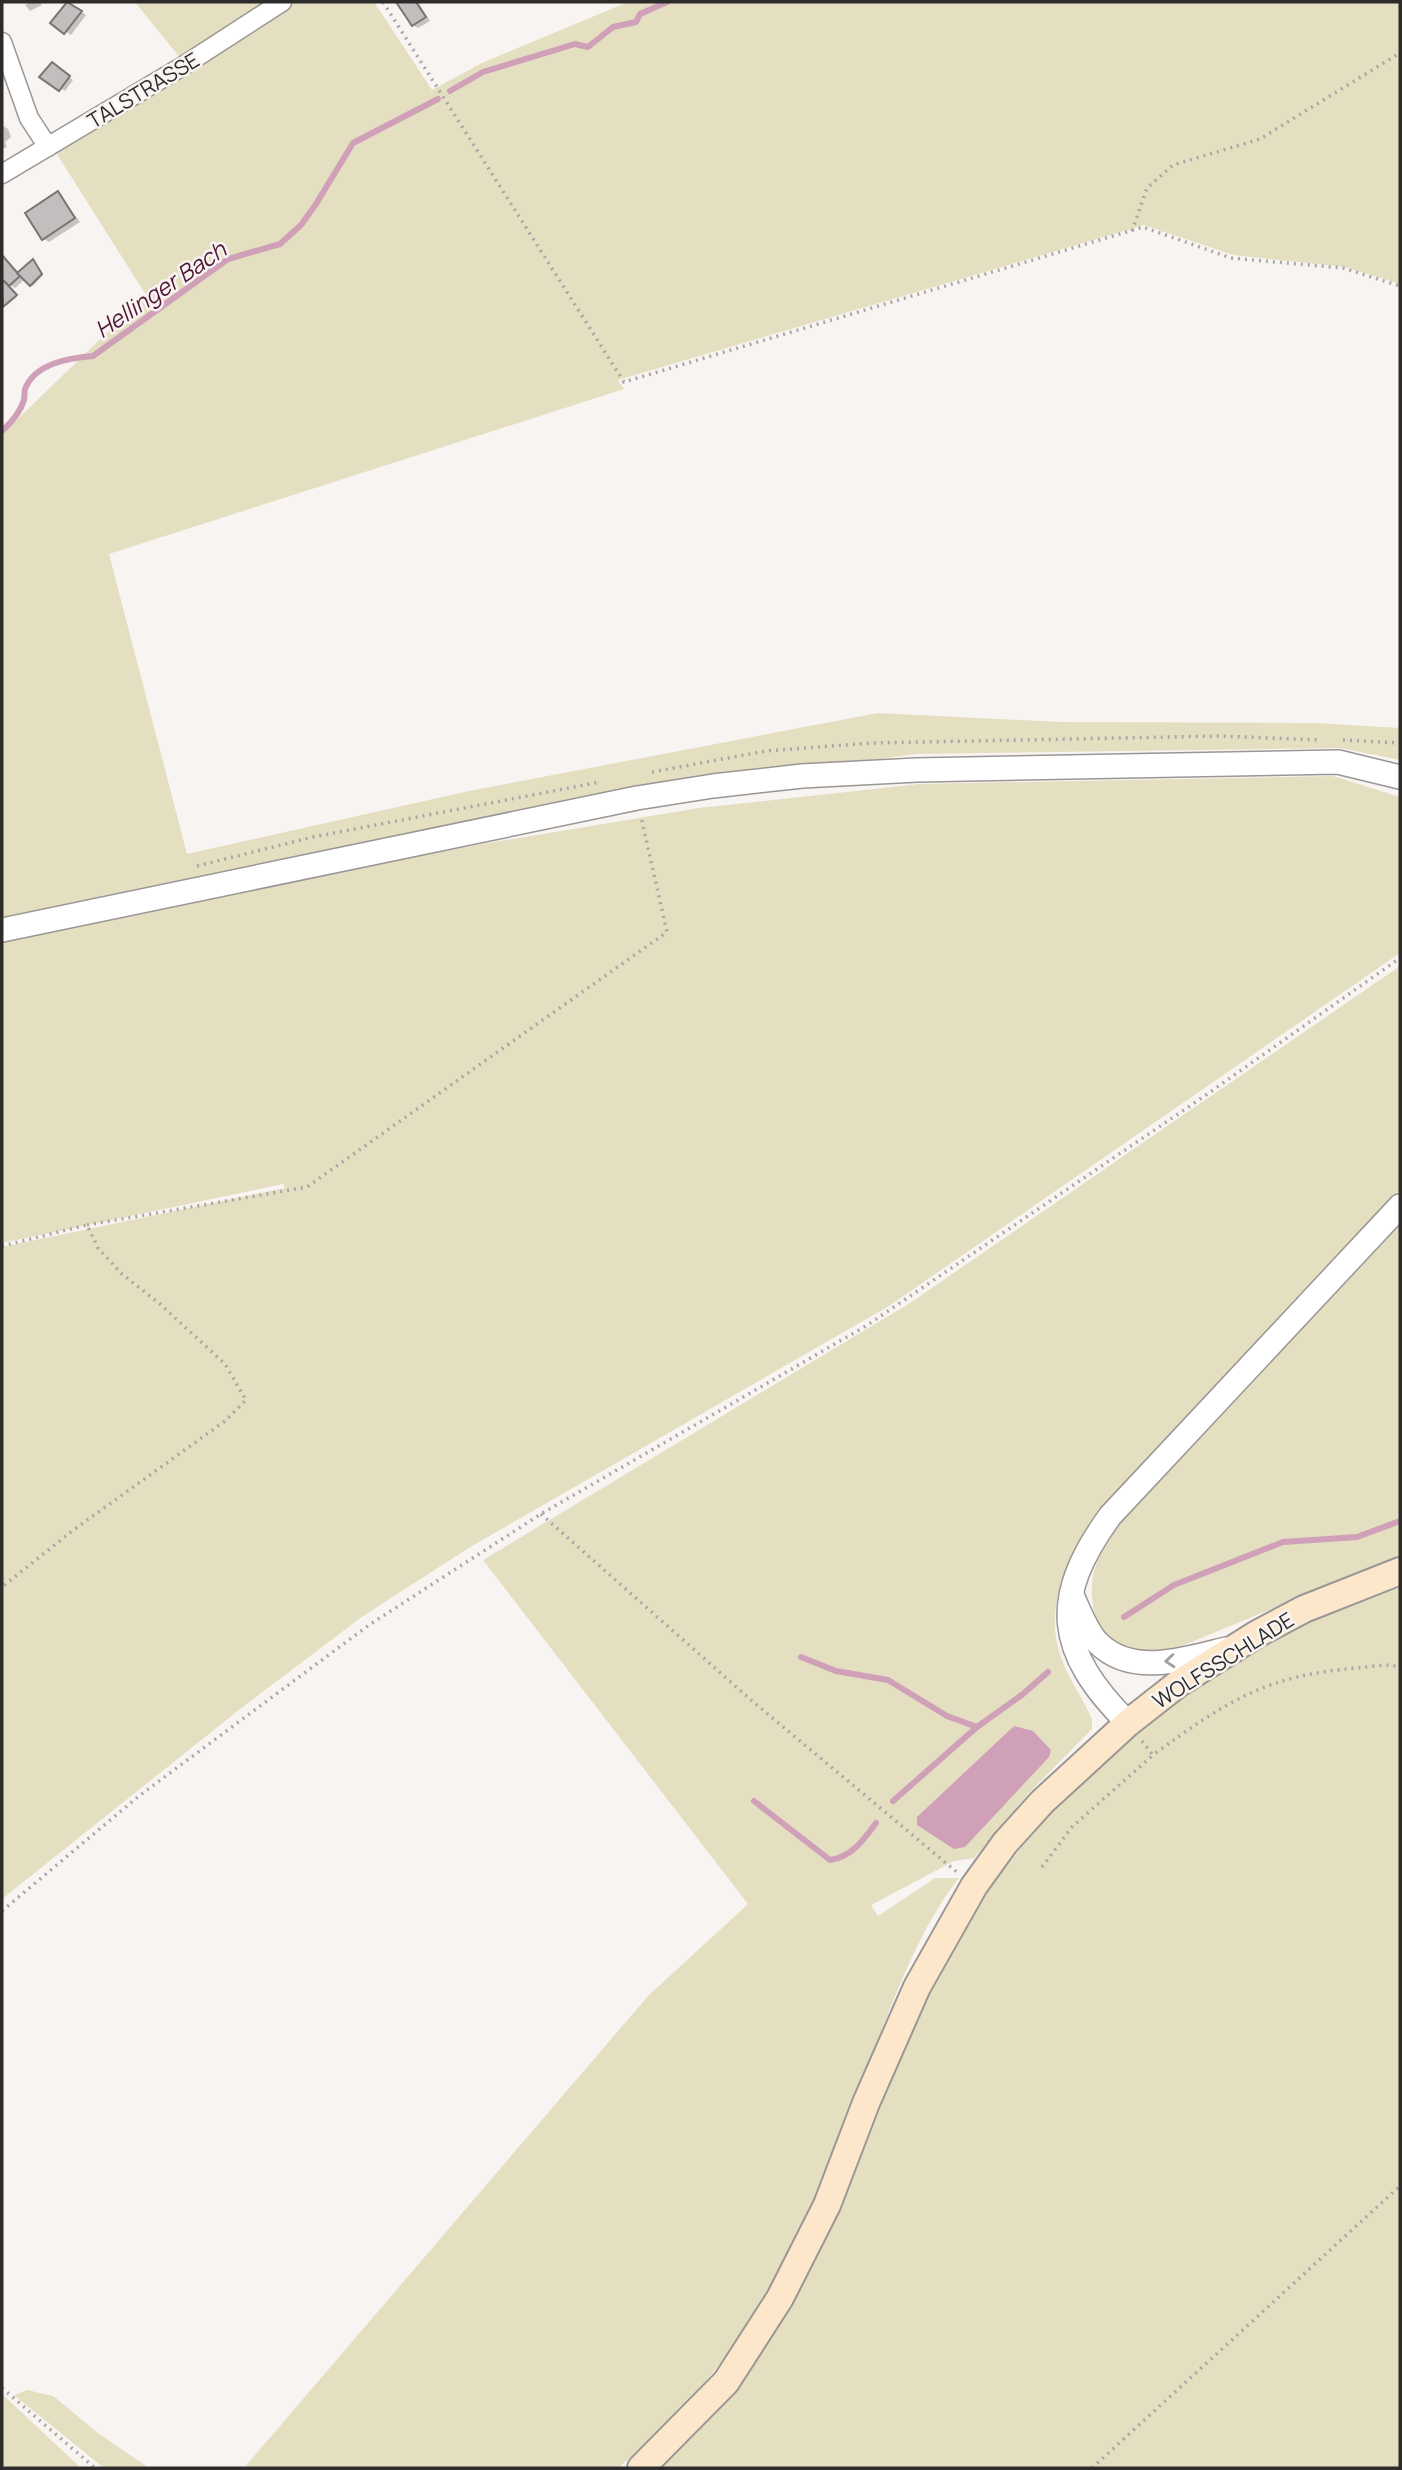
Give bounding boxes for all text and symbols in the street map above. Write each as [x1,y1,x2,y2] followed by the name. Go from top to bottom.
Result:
[82,46,204,134] street label: TALSTRASSE
[88,232,233,345] water label: Hellinger Bach
[1147,1605,1299,1715] street label: WOLFSSCHLADE
[1164,1653,1175,1668] one-way arrow

